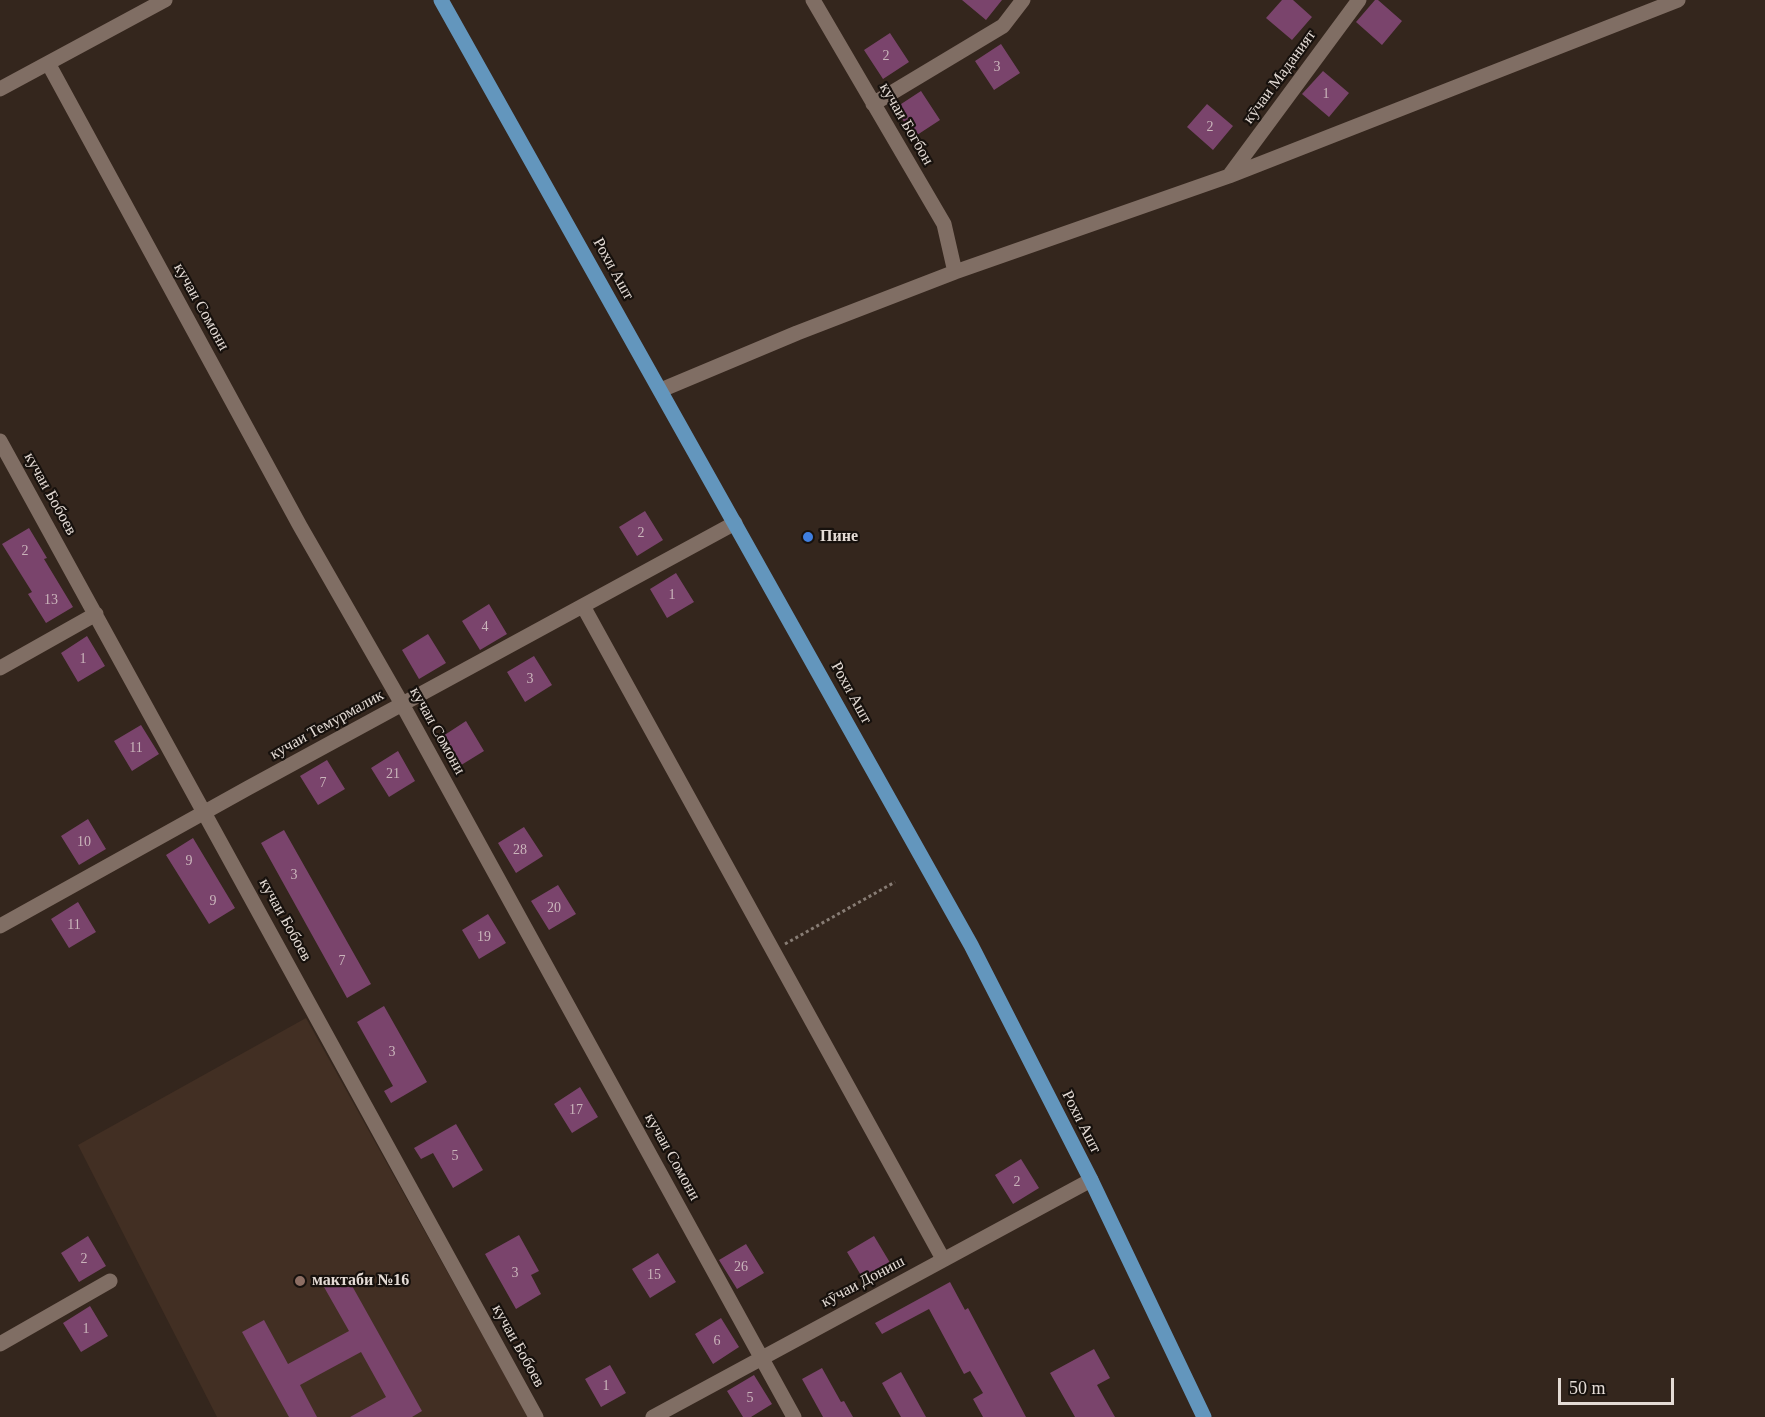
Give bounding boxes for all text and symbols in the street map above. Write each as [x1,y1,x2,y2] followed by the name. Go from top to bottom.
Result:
[1239,26,1321,128] street label: кӯчаи Маданият
[882,48,890,64] house number: 2
[993,59,1000,75] house number: 3
[875,79,937,169] street label: кучаи Богбон
[1322,86,1330,102] house number: 1
[1206,119,1214,135] house number: 2
[588,235,638,303] street label: Рохи Ашт
[169,260,233,354] street label: кучаи Сомони
[19,449,81,539] street label: кучаи Бобоев
[638,525,644,541] house number: 2
[820,527,858,547] place label: Пине
[801,530,815,544] marker: Пине
[22,543,28,559] house number: 2
[668,587,676,603] house number: 1
[44,592,58,608] house number: 13
[482,619,488,635] house number: 4
[80,651,86,667] house number: 1
[826,659,876,727] street label: Рохи Ашт
[526,671,534,687] house number: 3
[405,684,469,778] street label: кучаи Сомони
[267,686,387,764] street label: кучаи Темурмалик
[129,740,143,756] house number: 11
[386,766,400,782] house number: 21
[320,775,326,791] house number: 7
[77,834,91,850] house number: 10
[513,842,527,858] house number: 28
[186,853,192,869] house number: 9
[290,867,298,883] house number: 3
[254,875,316,965] street label: кучаи Бобоев
[210,893,216,909] house number: 9
[547,900,561,916] house number: 20
[67,917,81,933] house number: 11
[477,929,491,945] house number: 19
[338,953,346,969] house number: 7
[388,1044,395,1060] house number: 3
[1057,1088,1105,1156] street label: Рохи Ашт
[569,1102,583,1118] house number: 17
[640,1110,704,1204] street label: кучаи Сомони
[452,1148,458,1164] house number: 5
[1014,1174,1020,1190] house number: 2
[80,1251,88,1267] house number: 2
[818,1252,908,1312] street label: кӯчаи Дониш
[734,1259,748,1275] house number: 26
[512,1265,518,1281] house number: 3
[647,1267,661,1283] house number: 15
[312,1271,409,1291] place label: мактаби №16
[293,1274,307,1288] marker: мактаби №16
[487,1301,549,1391] street label: кучаи Бобоев
[82,1321,90,1337] house number: 1
[714,1333,720,1349] house number: 6
[1561,1366,1676,1404] scale bar
[602,1378,610,1394] house number: 1
[1569,1378,1606,1398] text: 50 m
[746,1390,754,1406] house number: 5

